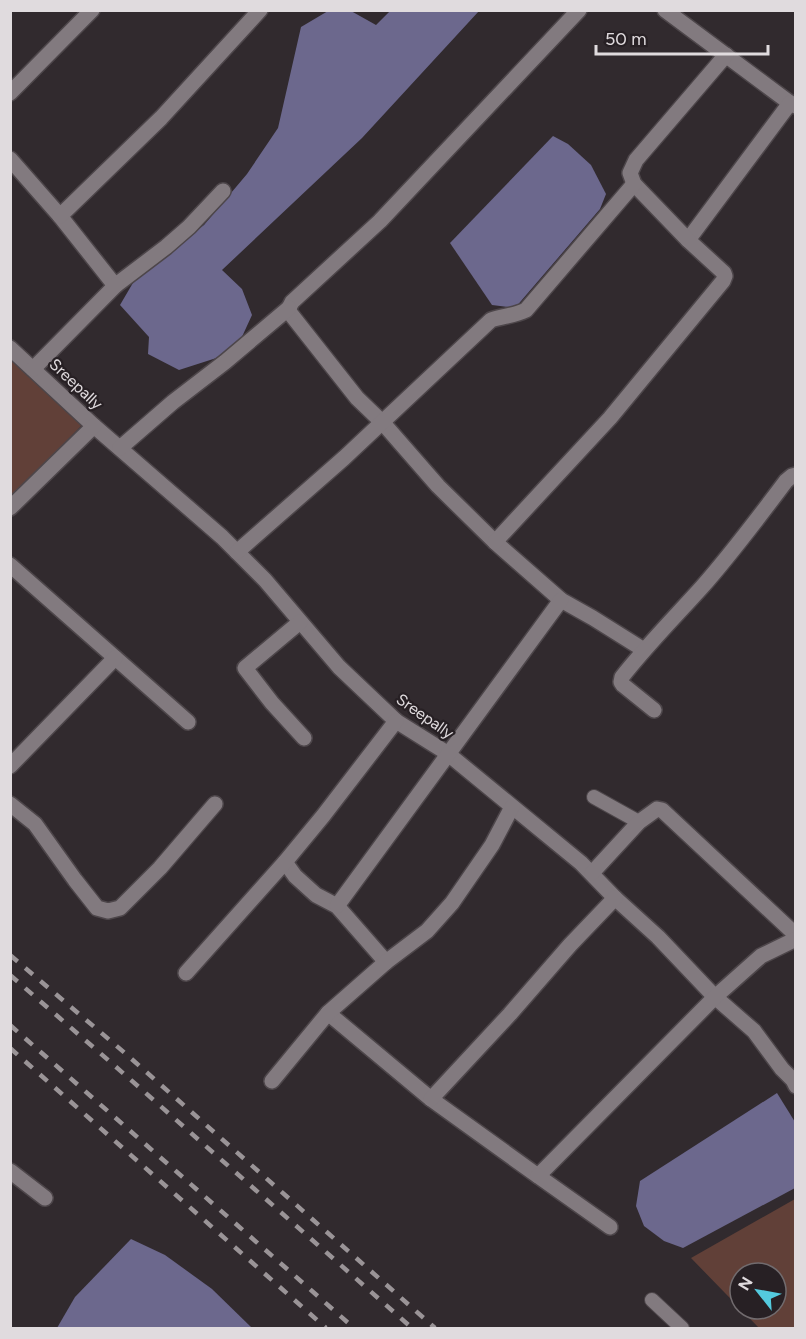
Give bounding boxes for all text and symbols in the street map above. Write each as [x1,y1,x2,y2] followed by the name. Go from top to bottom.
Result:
[596,18,768,56] scale bar
[605,28,647,50] text: 50 m
[45,355,107,414] street label: Sreepally
[393,689,458,743] street label: Sreepally
[728,1261,788,1321] north arrow
[734,1273,757,1294] text: N

